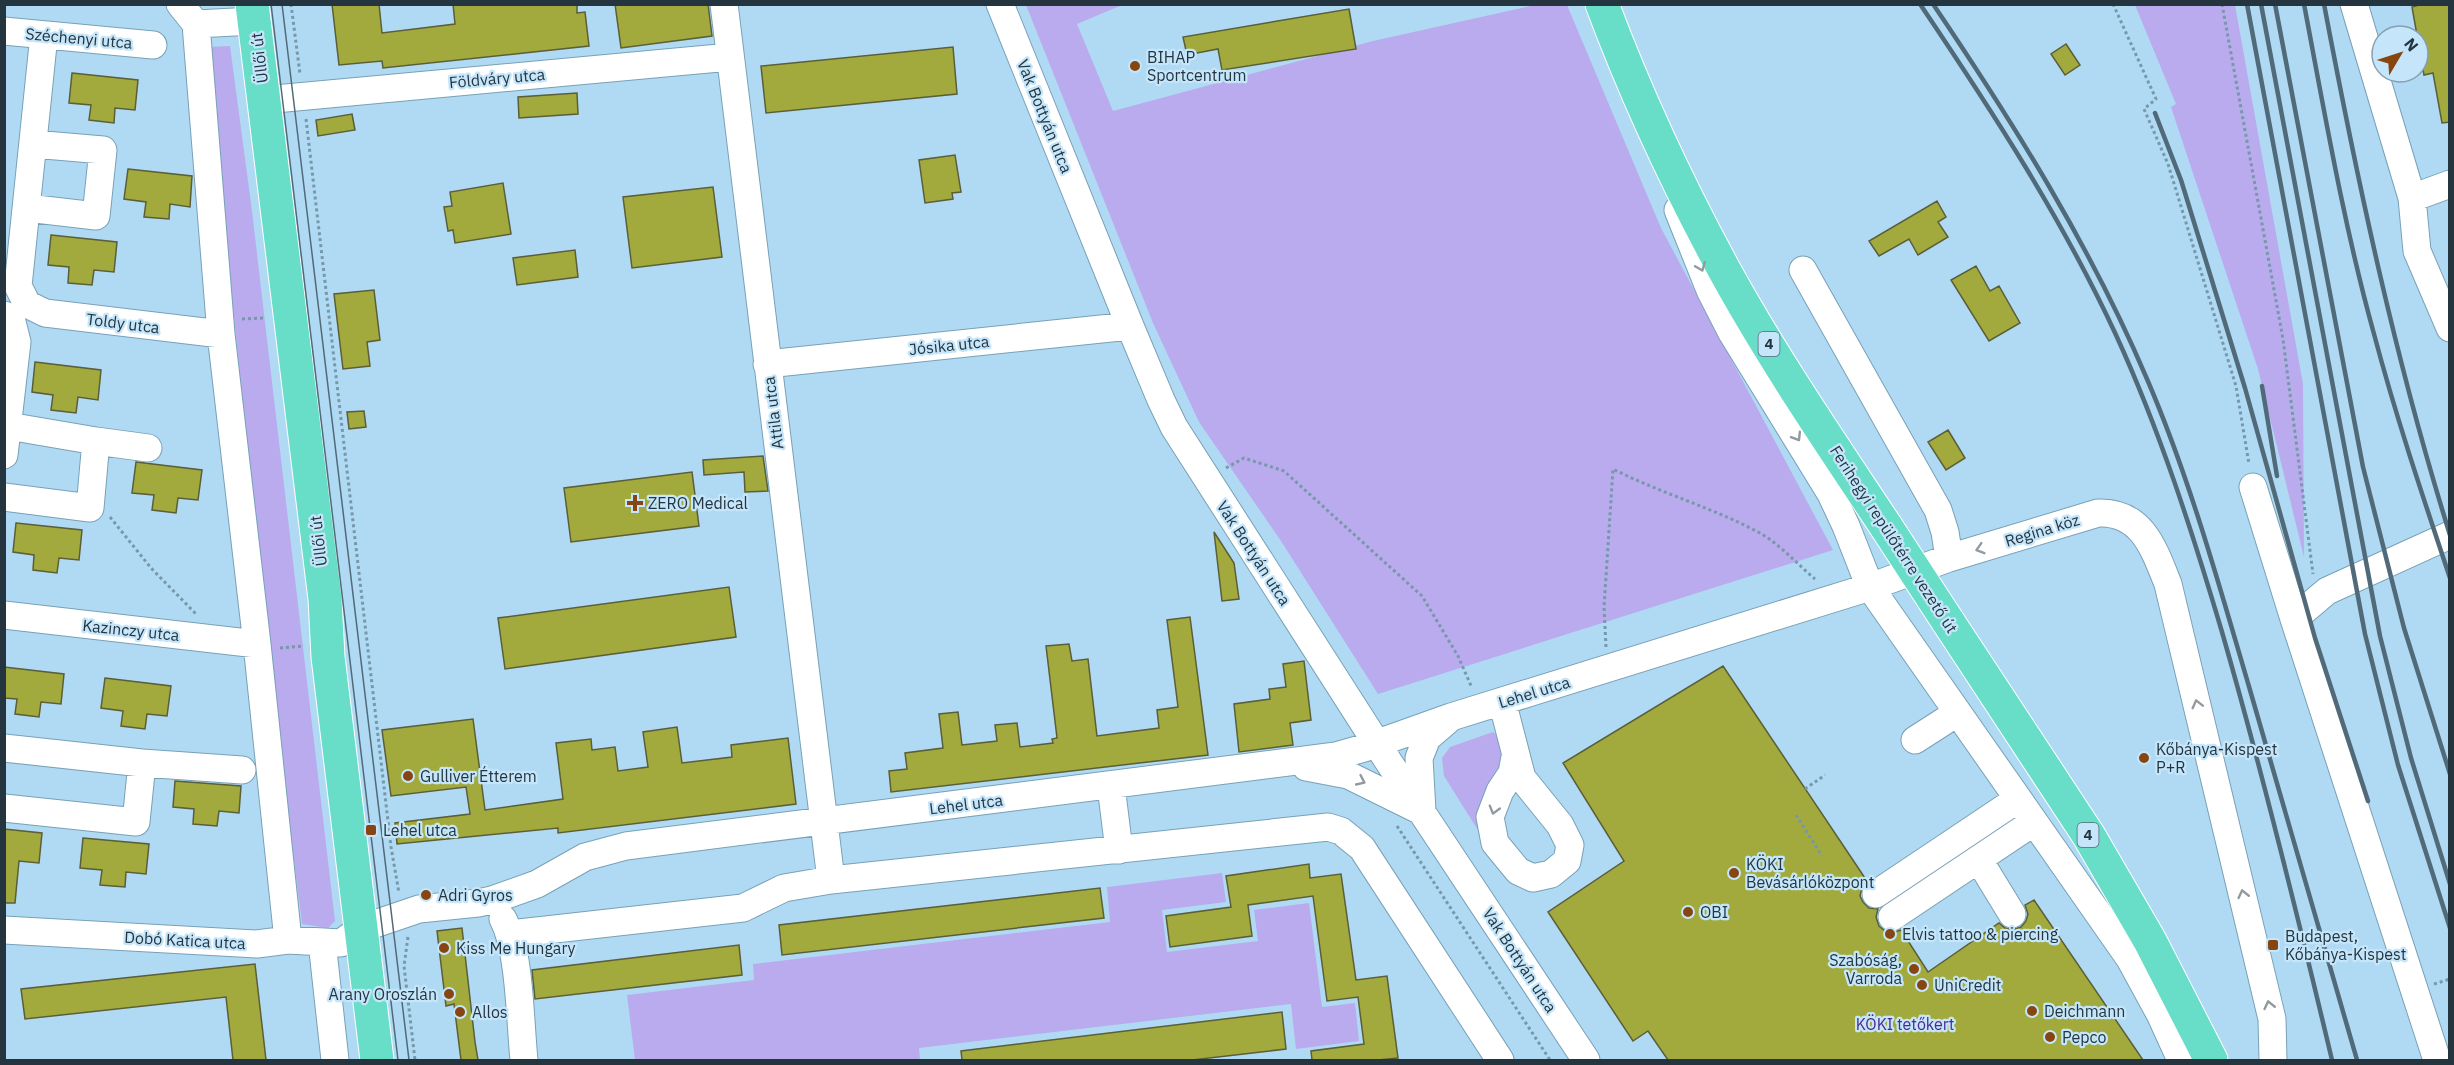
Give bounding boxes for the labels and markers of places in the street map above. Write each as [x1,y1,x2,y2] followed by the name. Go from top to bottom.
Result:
[1147,47,1246,85] place label: BIHAP Sportcentrum
[1128,59,1142,73] marker: BIHAP Sportcentrum
[648,493,748,513] place label: ZERO Medical
[626,494,644,512] marker: ZERO Medical
[2156,739,2277,777] place label: Kőbánya-Kispest P+R
[2137,751,2151,765] marker: Kőbánya-Kispest P+R
[420,765,537,786] place label: Gulliver Étterem
[401,769,415,783] marker: Gulliver Étterem
[383,820,457,840] place label: Lehel utca
[364,823,378,837] marker: Lehel utca
[1746,854,1874,892] place label: KÖKI Bevásárlóközpont
[1727,866,1741,880] marker: KÖKI Bevásárlóközpont
[438,885,513,905] place label: Adri Gyros
[419,888,433,902] marker: Adri Gyros
[1700,902,1728,922] place label: OBI
[1681,905,1695,919] marker: OBI
[1902,924,2059,944] place label: Elvis tattoo & piercing
[2285,926,2406,964] place label: Budapest, Kőbánya-Kispest
[1883,927,1897,941] marker: Elvis tattoo & piercing
[456,938,575,958] place label: Kiss Me Hungary
[2266,938,2280,952] marker: Budapest, Kőbánya-Kispest
[437,941,451,955] marker: Kiss Me Hungary
[1829,950,1902,988] place label: Szabóság, Varroda
[1907,962,1921,976] marker: Szabóság, Varroda
[1934,975,2001,995] place label: UniCredit
[1915,978,1929,992] marker: UniCredit
[329,984,437,1004] place label: Arany Oroszlán
[442,987,456,1001] marker: Arany Oroszlán
[2044,1001,2125,1021] place label: Deichmann
[472,1002,508,1022] place label: Allos
[2025,1004,2039,1018] marker: Deichmann
[453,1005,467,1019] marker: Allos
[2062,1027,2106,1047] place label: Pepco
[2043,1030,2057,1044] marker: Pepco

